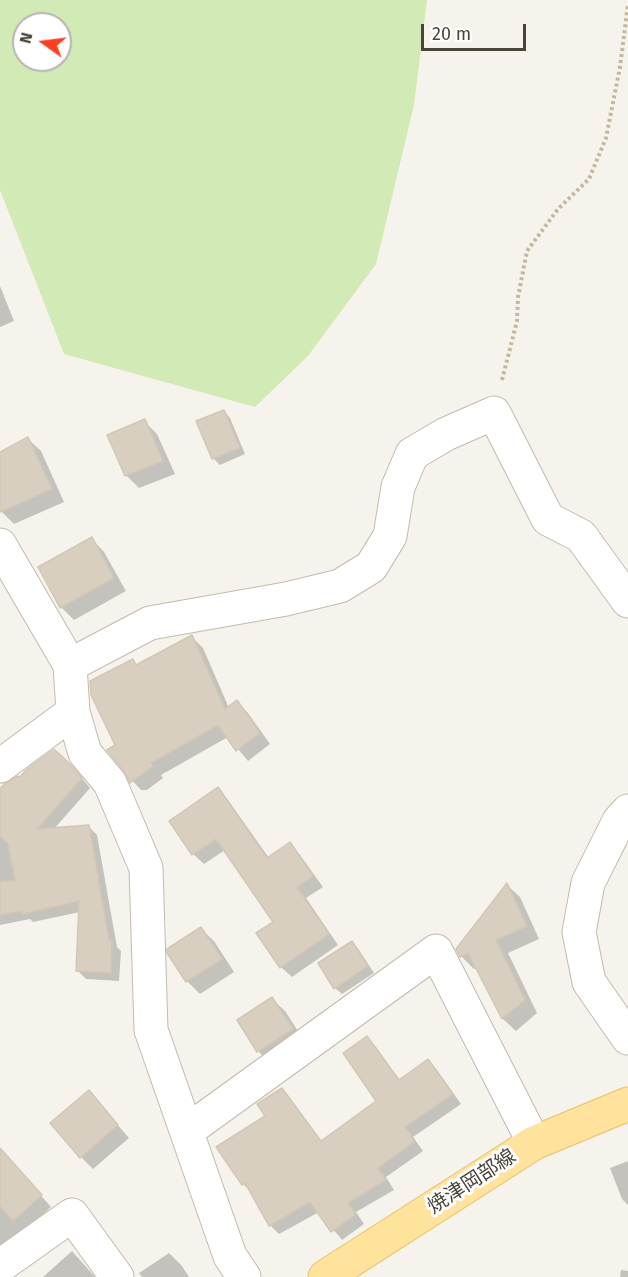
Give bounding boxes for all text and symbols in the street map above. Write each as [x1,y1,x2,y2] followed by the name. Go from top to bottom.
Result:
[12,12,72,72] north arrow
[424,12,529,50] scale bar
[432,23,471,45] text: 20 m
[15,31,36,45] text: N
[424,1145,520,1219] street label: 焼津岡部線

